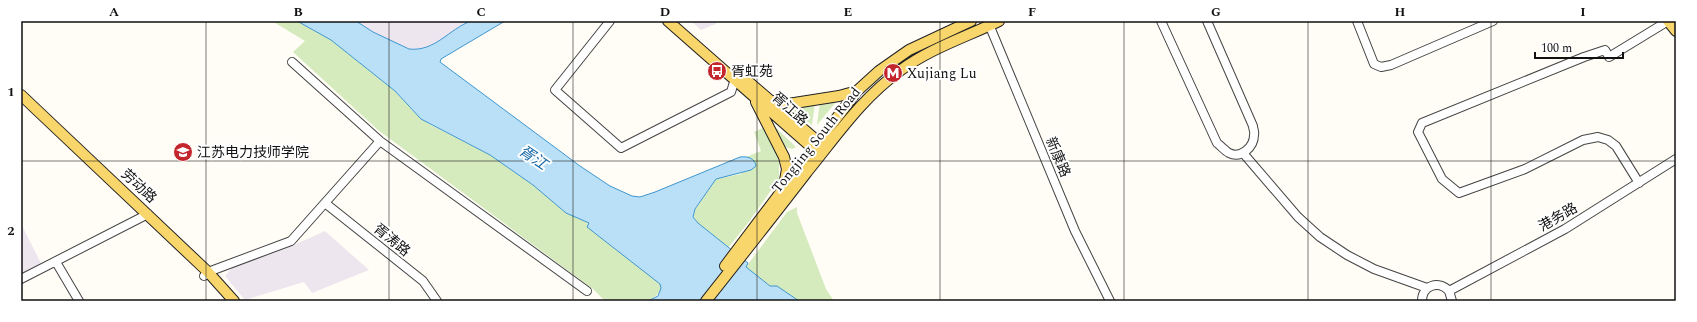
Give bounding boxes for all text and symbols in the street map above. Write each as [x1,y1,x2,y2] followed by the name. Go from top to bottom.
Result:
[109,2,119,22] text: A
[293,2,303,22] text: B
[476,2,486,22] text: C
[660,2,670,22] text: D
[844,2,853,22] text: E
[1028,2,1036,22] text: F
[1211,2,1221,22] text: G
[1395,2,1406,22] text: H
[1580,2,1586,22] text: I
[1535,34,1623,60] scale bar
[1541,39,1572,58] text: 100 m
[706,60,728,82] bus stop icon: 胥虹苑
[731,61,773,82] place label: 胥虹苑
[882,62,904,84] metro station icon: Xujiang Lu
[907,63,977,84] place label: Xujiang Lu
[7,82,15,102] text: 1
[767,82,866,198] street label: Tongjing South Road
[767,87,813,131] street label: 胥江路
[1040,134,1076,180] street label: 新康路
[514,140,554,177] water label: 胥江
[172,141,194,163] school or university icon: 江苏电力技师学院
[197,142,309,163] place label: 江苏电力技师学院
[116,164,162,208] street label: 劳动路
[1535,197,1581,237] street label: 港务路
[369,219,415,261] street label: 胥涛路
[7,221,15,241] text: 2

